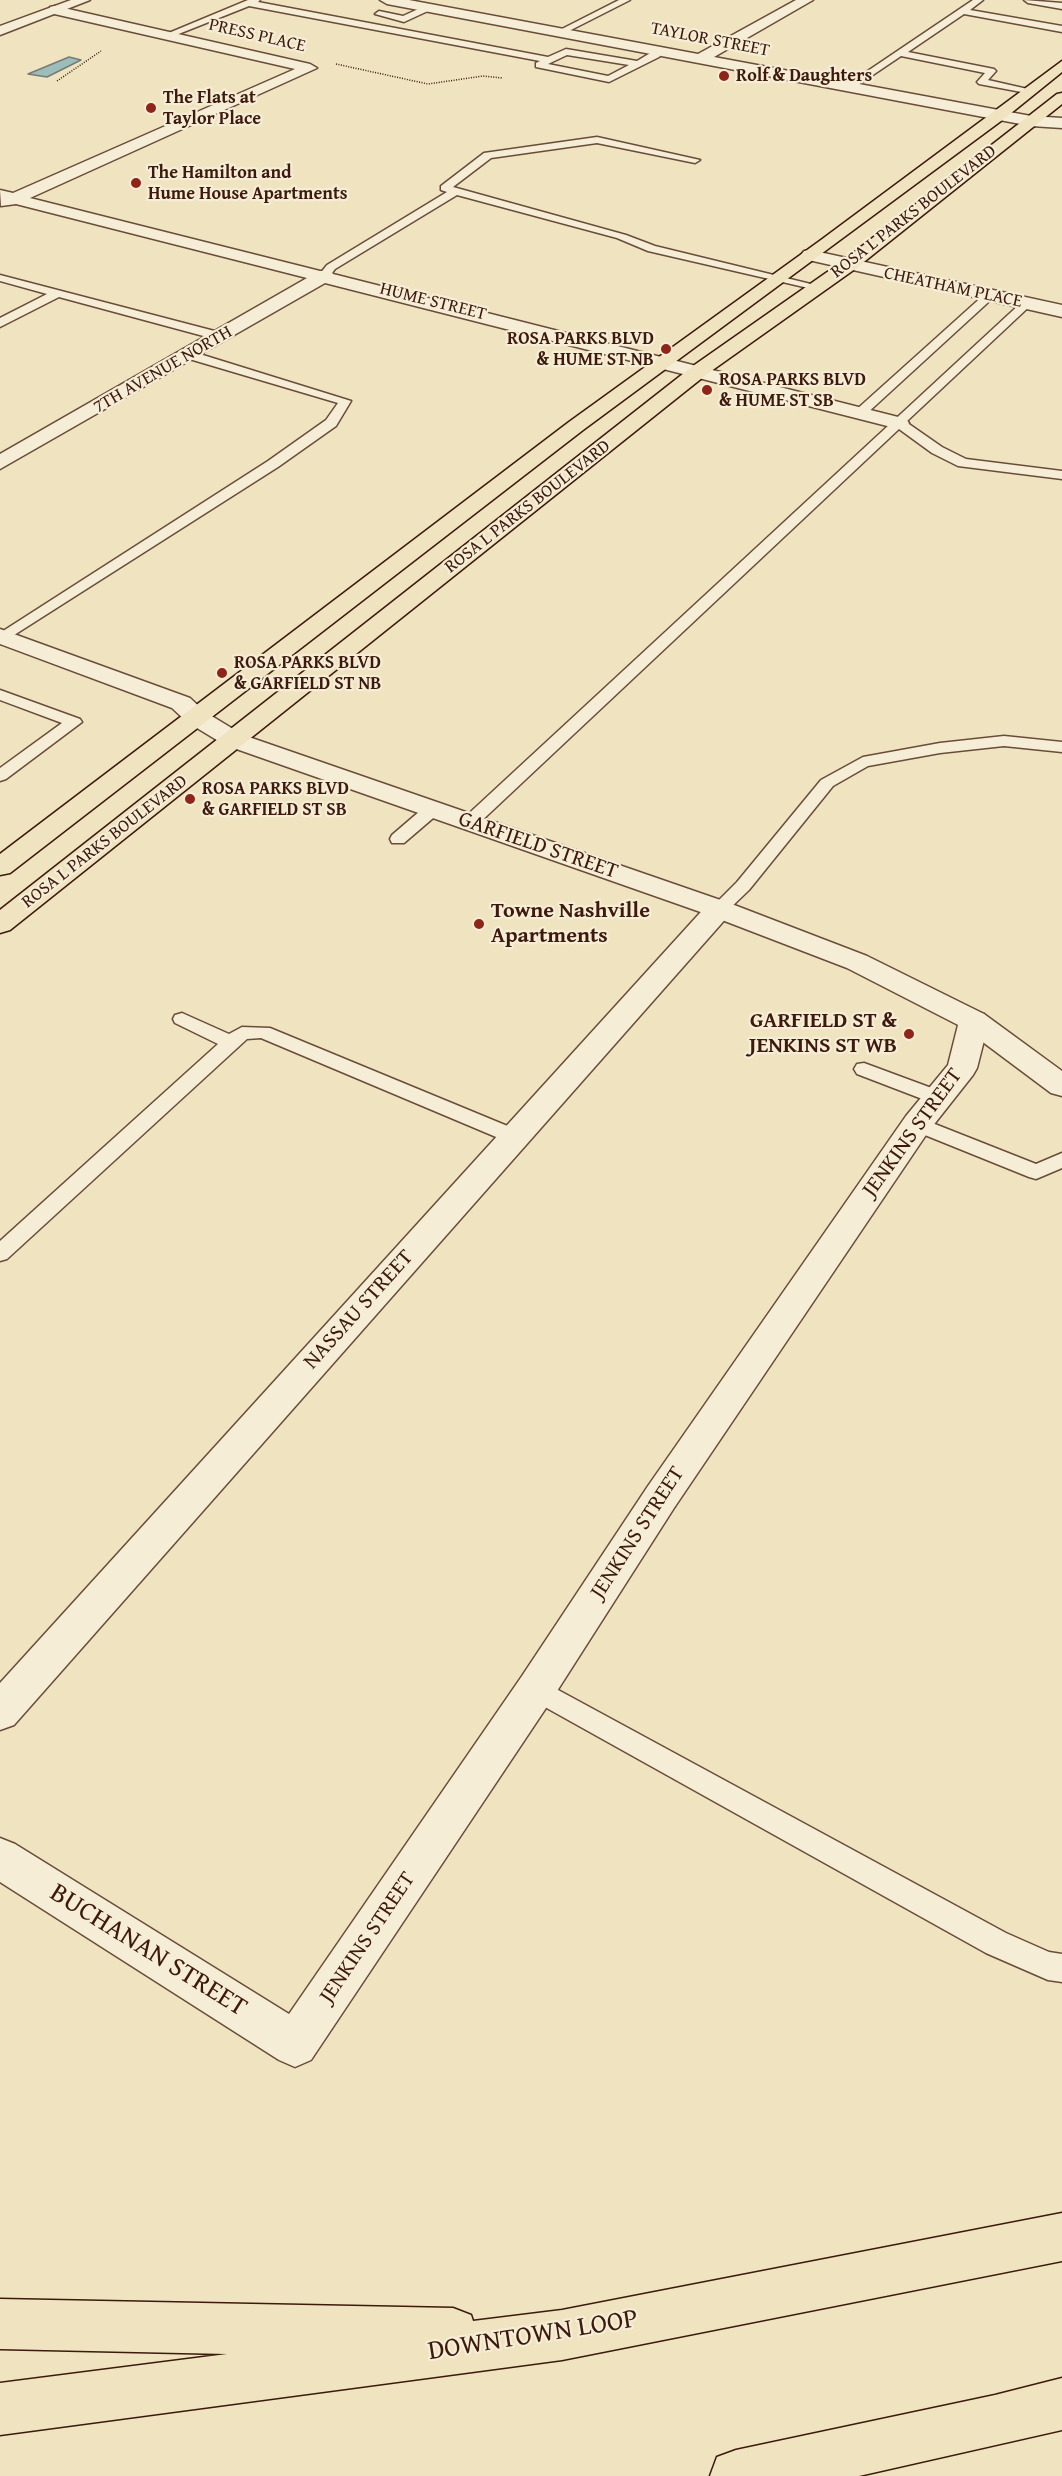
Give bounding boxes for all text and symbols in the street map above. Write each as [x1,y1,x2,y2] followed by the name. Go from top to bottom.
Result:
[207,14,307,58] street label: PRESS PLACE
[649,18,771,62] street label: TAYLOR STREET
[736,65,872,87] place label: Rolf & Daughters
[717,69,731,83] marker: Rolf & Daughters
[163,87,261,130] place label: The Flats at Taylor Place
[144,101,158,115] marker: The Flats at Taylor Place
[827,141,1001,283] street label: ROSA L PARKS BOULEVARD
[148,162,347,204] place label: The Hamilton and Hume House Apartments
[129,176,143,190] marker: The Hamilton and Hume House Apartments
[882,263,1024,313] street label: CHEATHAM PLACE
[377,278,489,326] street label: HUME STREET
[90,322,236,418] street label: 7TH AVENUE NORTH
[507,328,654,370] place label: ROSA PARKS BLVD & HUME ST NB
[659,342,673,356] marker: ROSA PARKS BLVD & HUME ST NB
[719,369,866,412] place label: ROSA PARKS BLVD & HUME ST SB
[700,383,714,397] marker: ROSA PARKS BLVD & HUME ST SB
[441,436,615,578] street label: ROSA L PARKS BOULEVARD
[234,652,381,694] place label: ROSA PARKS BLVD & GARFIELD ST NB
[215,666,229,680] marker: ROSA PARKS BLVD & GARFIELD ST NB
[18,771,192,913] street label: ROSA L PARKS BOULEVARD
[202,778,349,820] place label: ROSA PARKS BLVD & GARFIELD ST SB
[183,792,197,806] marker: ROSA PARKS BLVD & GARFIELD ST SB
[455,806,621,886] street label: GARFIELD STREET
[491,898,650,950] place label: Towne Nashville Apartments
[472,917,486,931] marker: Towne Nashville Apartments
[749,1008,897,1060] place label: GARFIELD ST & JENKINS ST WB
[902,1027,916,1041] marker: GARFIELD ST & JENKINS ST WB
[857,1064,969,1202] street label: JENKINS STREET
[299,1245,419,1375] street label: NASSAU STREET
[585,1462,691,1604] street label: JENKINS STREET
[314,1867,422,2009] street label: JENKINS STREET
[44,1877,252,2025] street label: BUCHANAN STREET
[426,2303,640,2369] street label: DOWNTOWN LOOP

